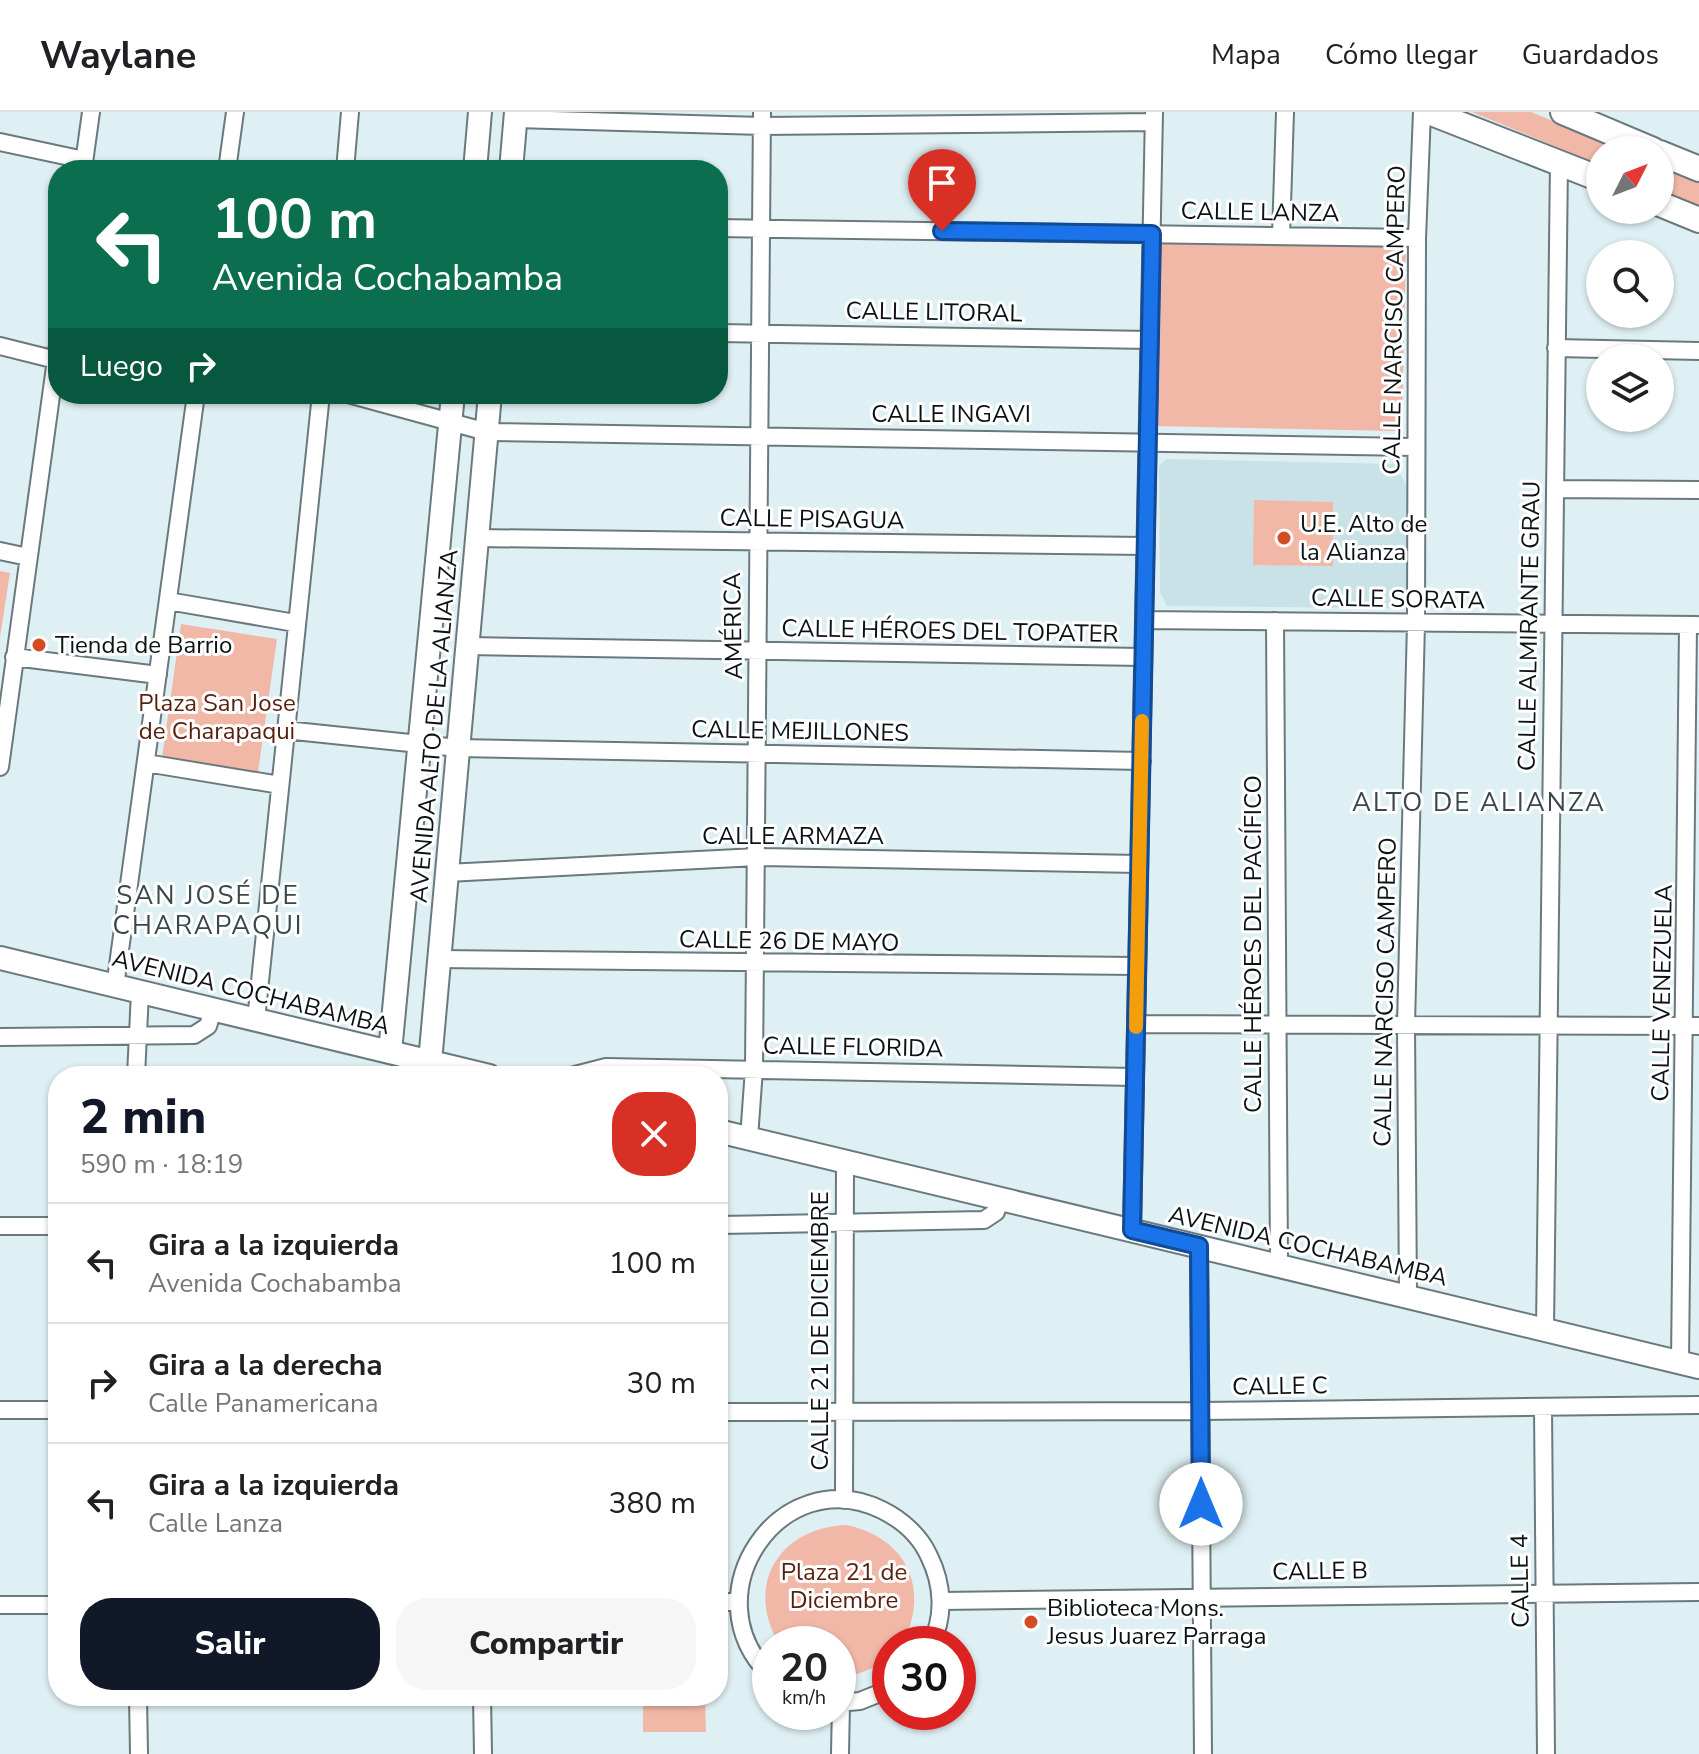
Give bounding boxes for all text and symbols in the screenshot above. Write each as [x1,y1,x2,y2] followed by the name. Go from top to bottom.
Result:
[40,30,196,81] text: Waylane
[1211,36,1281,74] text: Mapa
[1325,36,1478,74] text: Cómo llegar
[1522,36,1659,74] text: Guardados
[1586,136,1674,224] north arrow
[1586,136,1674,432] map controls
[908,149,976,231] pin
[920,161,964,205] icon: arrive
[1375,165,1413,475] street label: CALLE NARCISO CAMPERO
[212,181,377,258] text: 100 m
[80,192,184,296] icon: left
[1180,195,1340,229] street label: CALLE LANZA
[1586,240,1674,328] button: search
[212,254,563,303] text: Avenida Cochabamba
[845,294,1023,330] street label: CALLE LITORAL
[179,344,223,388] icon: right
[1586,344,1674,432] button: layers
[80,346,163,387] text: Luego
[871,398,1031,430] street label: CALLE INGAVI
[1510,481,1548,771] street label: CALLE ALMIRANTE GRAU
[719,501,905,537] street label: CALLE PISAGUA
[1300,508,1427,568] place label: U.E. Alto de la Alianza
[1275,529,1293,547] marker: U.E. Alto de la Alianza
[403,547,465,904] street label: AVENIDA ALTO DE LA ALIANZA
[716,572,750,680] street label: AMÉRICA
[1311,581,1486,617] street label: CALLE SORATA
[781,612,1119,650] street label: CALLE HÉROES DEL TOPATER
[55,629,232,661] place label: Tienda de Barrio
[30,636,48,654] marker: Tienda de Barrio
[138,687,296,747] park label: Plaza San Jose de Charapaqui
[691,713,909,749] street label: CALLE MEJILLONES
[1237,775,1269,1113] street label: CALLE HÉROES DEL PACÍFICO
[1352,785,1606,820] district label: ALTO DE ALIANZA
[702,820,885,852] street label: CALLE ARMAZA
[1366,837,1404,1147] street label: CALLE NARCISO CAMPERO
[112,878,304,943] district label: SAN JOSÉ DE CHARAPAQUI
[1644,884,1680,1102] street label: CALLE VENEZUELA
[678,923,900,959] street label: CALLE 26 DE MAYO
[109,942,394,1042] street label: AVENIDA COCHABAMBA
[763,1029,944,1065] street label: CALLE FLORIDA
[80,1084,206,1150] text: 2 min
[612,1092,696,1176] button: close
[80,1147,243,1182] text: 590 m · 18:19
[804,1191,836,1471] street label: CALLE 21 DE DICIEMBRE
[1165,1198,1451,1294] street label: AVENIDA COCHABAMBA
[148,1225,399,1266] text: Gira a la izquierda
[80,1241,124,1285] icon: left
[609,1243,696,1284] text: 100 m
[148,1266,401,1301] text: Avenida Cochabamba
[148,1345,383,1386] text: Gira a la derecha
[80,1361,124,1405] icon: right
[627,1363,696,1404] text: 30 m
[1232,1369,1328,1403] street label: CALLE C
[148,1386,378,1421] text: Calle Panamericana
[1159,1462,1243,1546] position arrow
[148,1465,399,1506] text: Gira a la izquierda
[80,1481,124,1525] icon: left
[609,1483,696,1524] text: 380 m
[148,1506,283,1541] text: Calle Lanza
[1503,1534,1537,1628] street label: CALLE 4
[1272,1554,1368,1588] street label: CALLE B
[781,1556,907,1616] park label: Plaza 21 de Diciembre
[1046,1592,1267,1652] place label: Biblioteca Mons. Jesus Juarez Parraga
[80,1598,380,1690] button: Salir
[396,1598,696,1690] button: Compartir
[1022,1613,1040,1631] marker: Biblioteca Mons. Jesus Juarez Parraga
[872,1626,976,1730] speed limit sign: 30
[780,1641,828,1695] text: 20
[782,1684,826,1711] text: km/h

